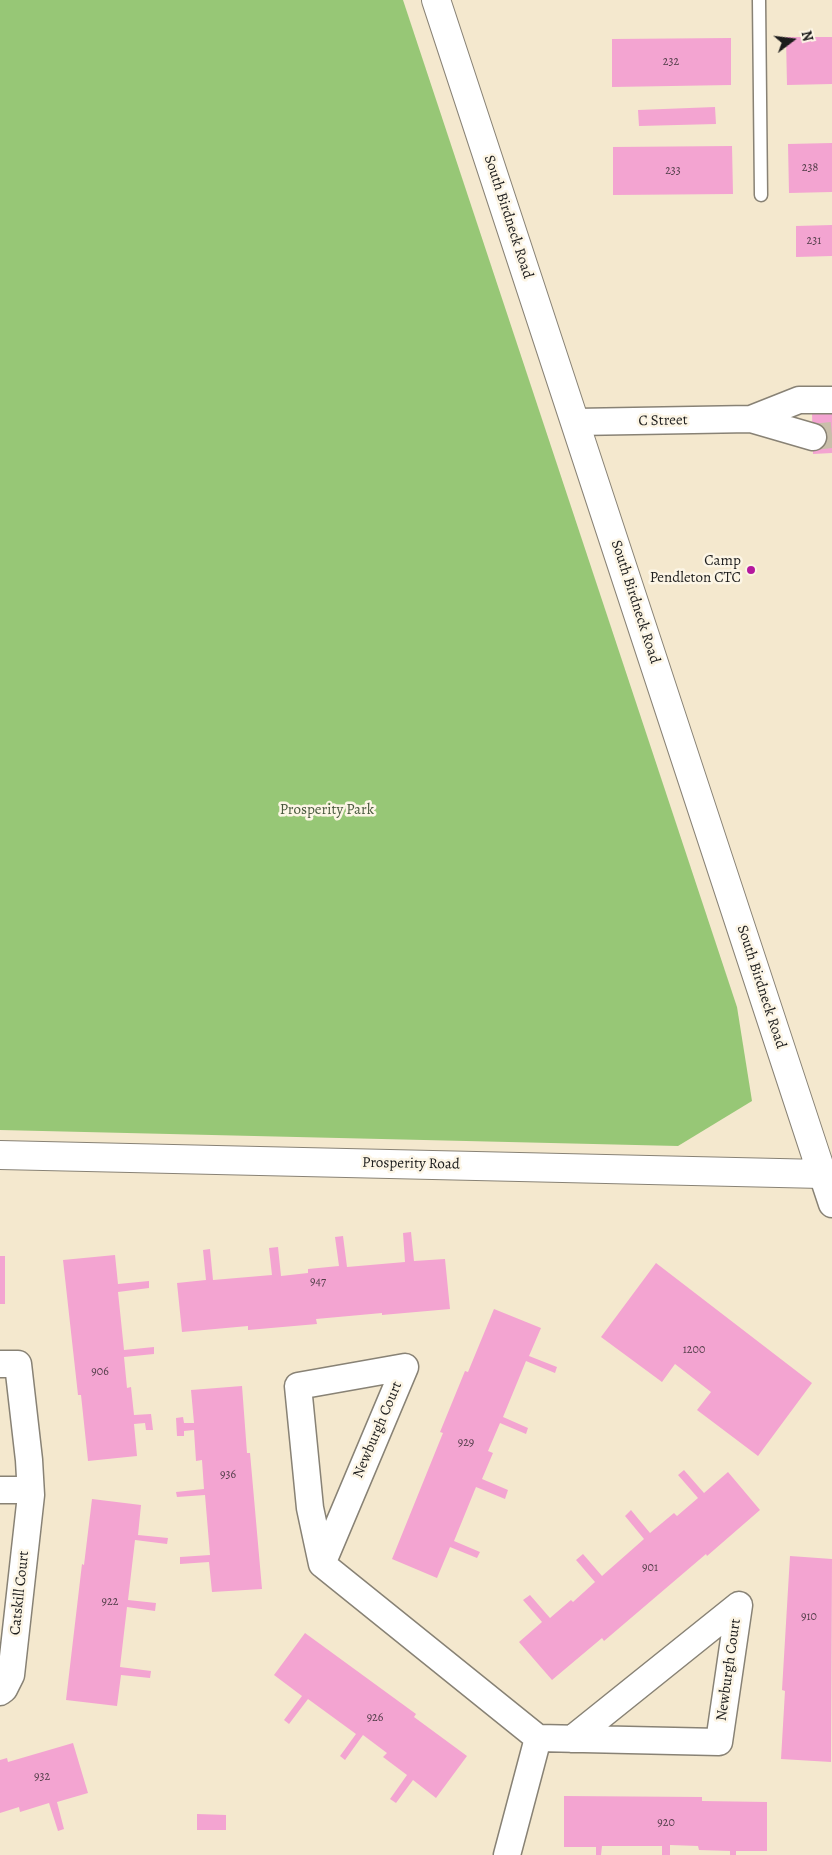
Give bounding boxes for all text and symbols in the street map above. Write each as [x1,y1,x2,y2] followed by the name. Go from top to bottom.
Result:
[767,15,817,65] north arrow
[796,29,817,43] text: N
[663,55,679,69] house number: 232
[480,153,536,281] street label: South Birdneck Road
[802,161,818,175] house number: 238
[665,164,681,178] house number: 233
[807,234,821,248] house number: 231
[638,412,688,430] street label: C Street
[607,538,663,666] street label: South Birdneck Road
[650,552,741,587] place label: Camp Pendleton CTC
[745,564,757,576] marker: Camp Pendleton CTC
[280,801,374,819] park label: Prosperity Park
[733,923,789,1051] street label: South Birdneck Road
[362,1154,460,1174] street label: Prosperity Road
[310,1275,326,1289] house number: 947
[683,1343,705,1357] house number: 1200
[91,1365,109,1379] house number: 906
[350,1379,406,1481] street label: Newburgh Court
[458,1436,474,1450] house number: 929
[220,1468,236,1482] house number: 936
[7,1550,33,1636] street label: Catskill Court
[642,1561,658,1575] house number: 901
[102,1595,118,1609] house number: 922
[801,1610,817,1624] house number: 910
[713,1618,745,1722] street label: Newburgh Court
[367,1711,383,1725] house number: 926
[34,1770,50,1784] house number: 932
[657,1816,675,1830] house number: 920

